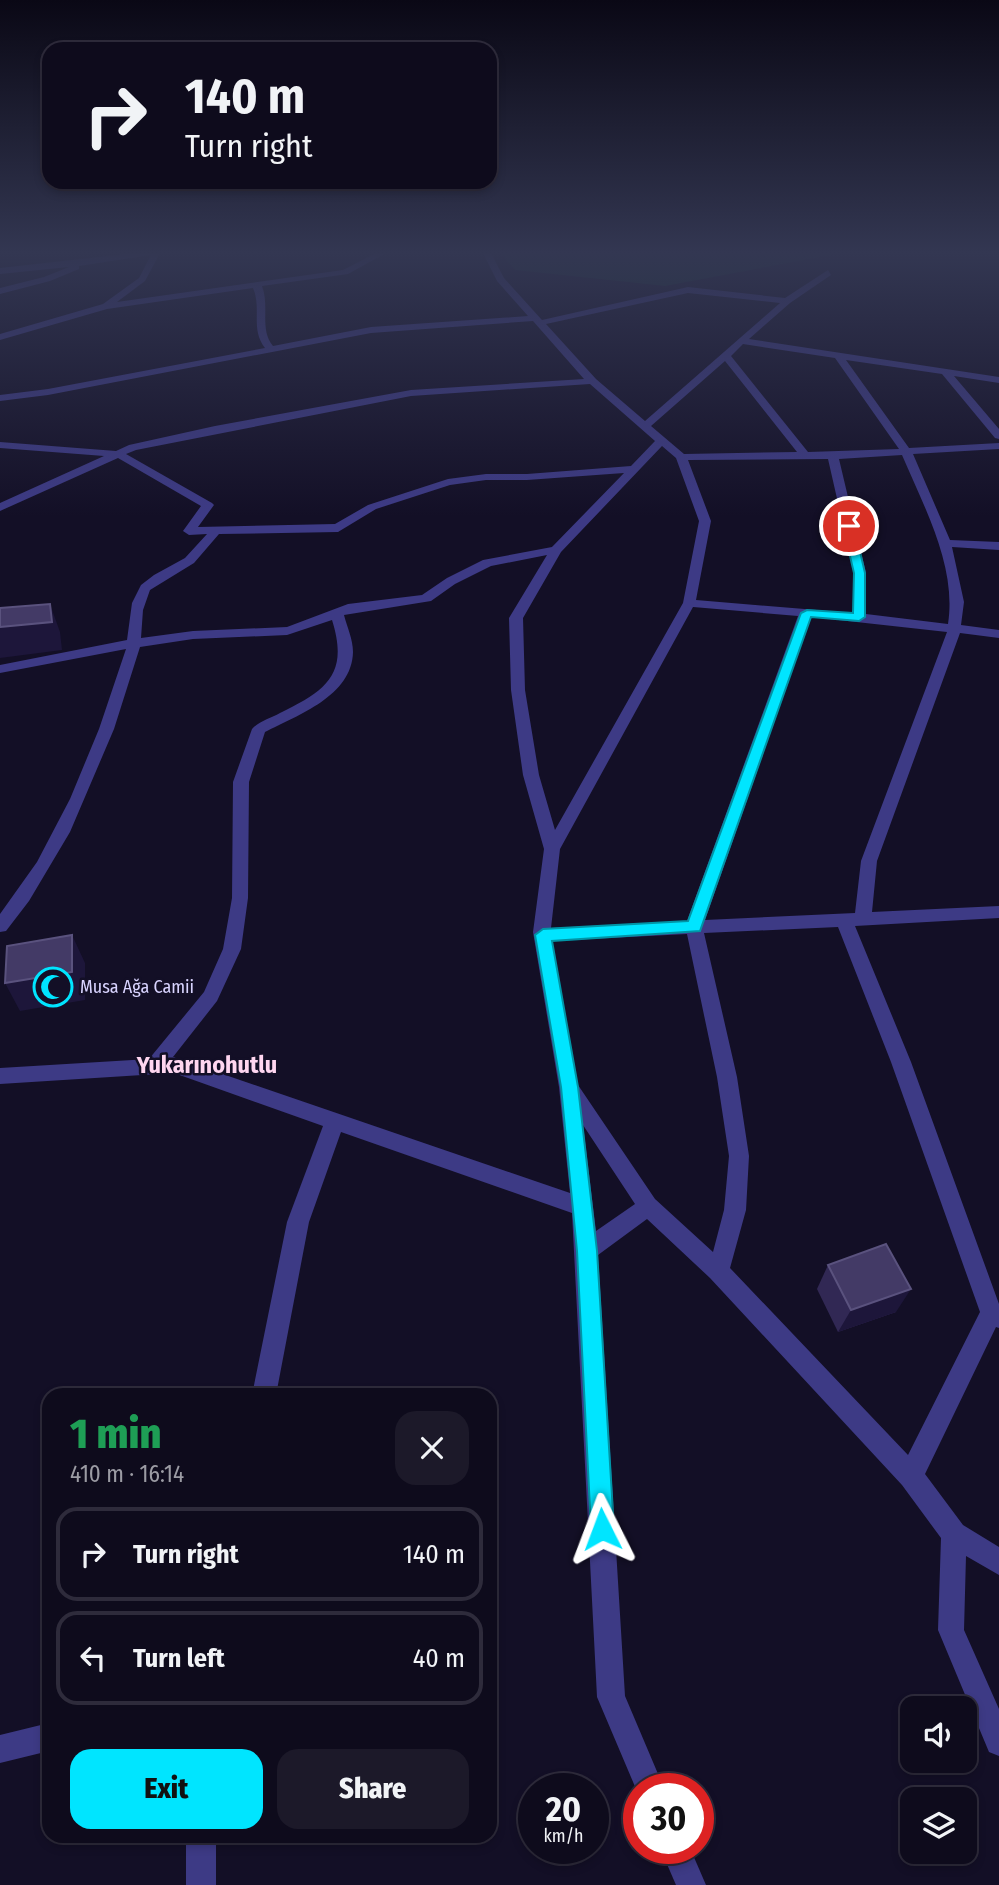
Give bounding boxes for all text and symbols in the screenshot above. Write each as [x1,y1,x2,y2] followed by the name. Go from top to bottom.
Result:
[185,67,305,126] text: 140 m
[70,70,161,161] icon: right
[185,127,312,165] text: Turn right
[819,496,879,556] pin
[830,507,868,545] icon: arrive
[32,966,74,1008] mosque icon: Musa Ağa Camii
[80,976,194,998] place label: Musa Ağa Camii
[136,1051,277,1079] district label: Yukarınohutlu
[70,1409,161,1459] text: 1 min
[395,1411,469,1485] button: close
[70,1460,184,1488] text: 410 m · 16:14
[565,1492,639,1566] position arrow
[74,1535,112,1573] icon: right
[133,1539,239,1570] text: Turn right
[403,1539,465,1570] text: 140 m
[74,1639,112,1677] icon: left
[133,1643,225,1674] text: Turn left
[413,1643,465,1674] text: 40 m
[900,1696,977,1864] map controls
[900,1696,977,1773] button: sound
[70,1749,263,1829] button: Exit
[277,1749,469,1829] button: Share
[623,1773,714,1864] speed limit sign: 30
[900,1787,977,1864] button: layers
[546,1788,581,1830] text: 20
[543,1825,584,1847] text: km/h

